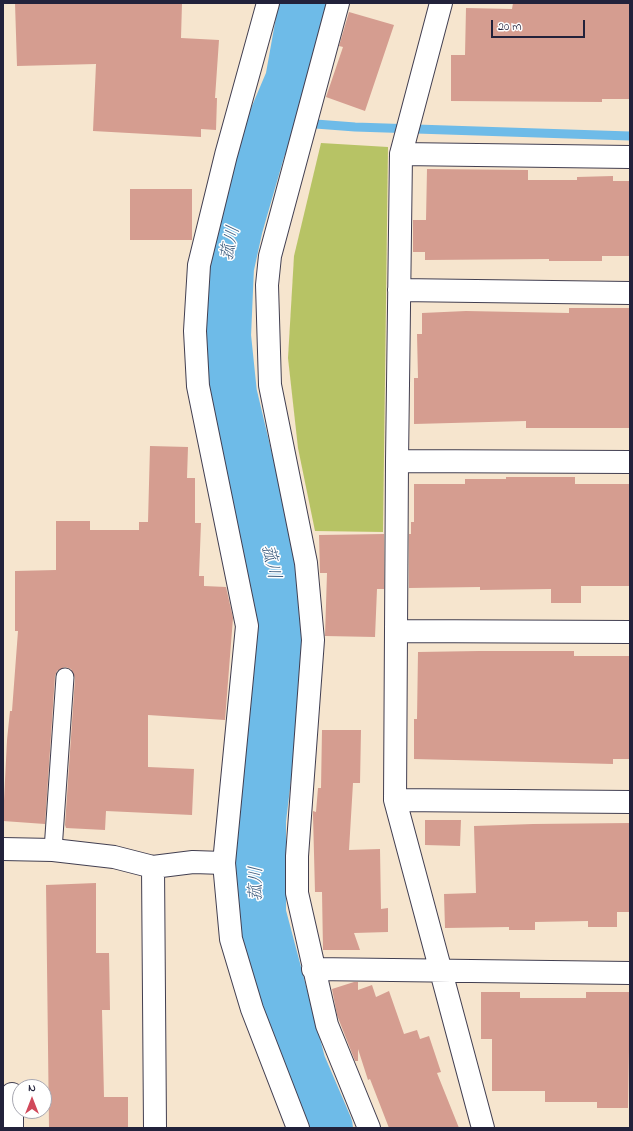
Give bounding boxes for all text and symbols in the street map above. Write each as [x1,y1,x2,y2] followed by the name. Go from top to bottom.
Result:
[493,12,587,38] scale bar
[498,18,521,36] text: 20 m
[218,224,246,264] water label: 菰川
[254,542,284,582] water label: 菰川
[247,866,269,902] water label: 菰川
[12,1079,52,1119] north arrow
[28,1080,36,1096] text: N

